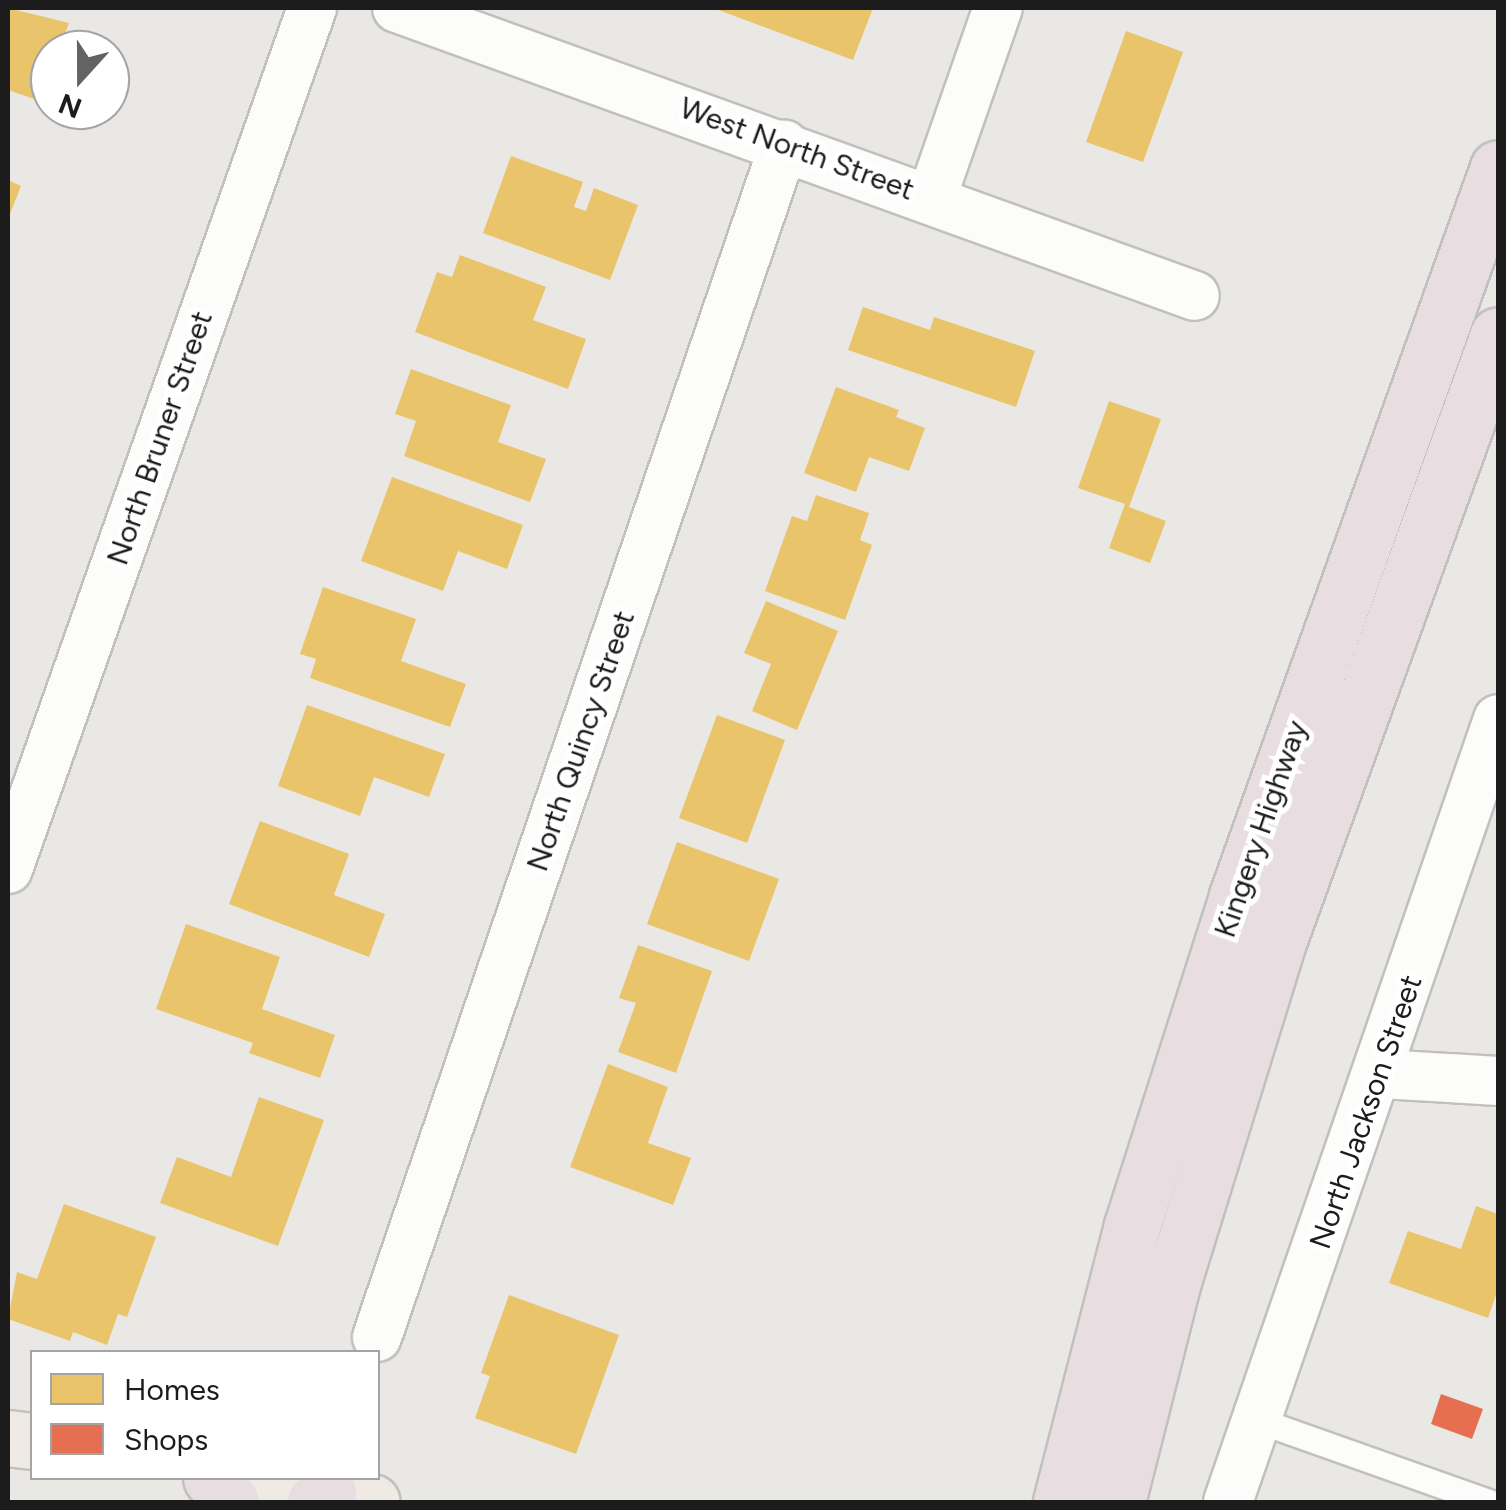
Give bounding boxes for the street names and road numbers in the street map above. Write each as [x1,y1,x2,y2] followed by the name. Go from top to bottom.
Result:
[675,90,919,208] street label: West North Street
[100,306,220,570] street label: North Bruner Street
[520,606,642,876] street label: North Quincy Street
[1207,716,1315,942] street label: Kingery Highway
[1302,970,1430,1254] street label: North Jackson Street

